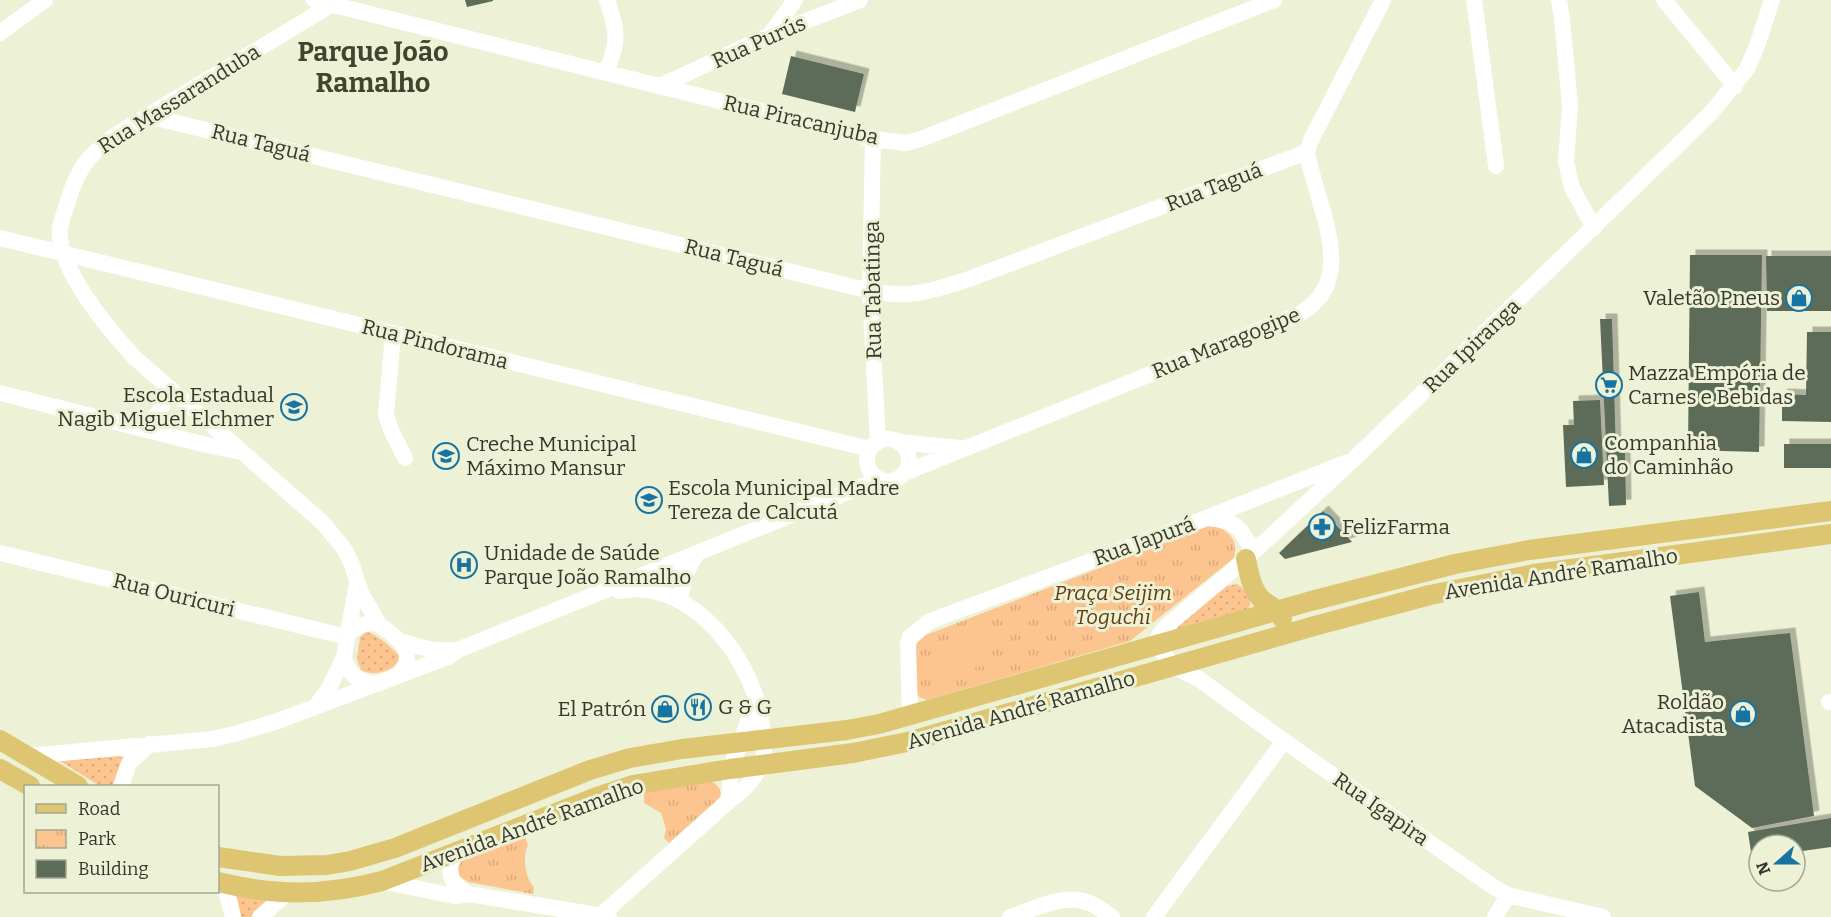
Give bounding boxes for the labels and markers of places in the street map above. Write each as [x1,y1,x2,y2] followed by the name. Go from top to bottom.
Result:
[1784,283,1814,313] shop icon: Valetão Pneus
[1643,285,1780,311] place label: Valetão Pneus
[1628,360,1806,410] place label: Mazza Empória de Carnes e Bebidas
[1594,370,1624,400] supermarket icon: Mazza Empória de Carnes e Bebidas
[57,382,274,432] place label: Escola Estadual Nagib Miguel Elchmer
[279,392,309,422] school or university icon: Escola Estadual Nagib Miguel Elchmer
[1604,430,1734,480] place label: Companhia do Caminhão
[466,431,636,481] place label: Creche Municipal Máximo Mansur
[1569,440,1599,470] shop icon: Companhia do Caminhão
[431,441,461,471] school or university icon: Creche Municipal Máximo Mansur
[668,475,899,525] place label: Escola Municipal Madre Tereza de Calcutá
[634,485,664,515] school or university icon: Escola Municipal Madre Tereza de Calcutá
[1307,512,1337,542] pharmacy icon: FelizFarma
[1342,514,1450,540] place label: FelizFarma
[484,540,691,590] place label: Unidade de Saúde Parque João Ramalho
[449,550,479,580] hospital icon: Unidade de Saúde Parque João Ramalho
[1621,689,1725,739] place label: Roldão Atacadista
[683,692,713,722] restaurant icon: G & G
[650,694,680,724] shop icon: El Patrón
[718,694,772,720] place label: G & G
[557,696,646,722] place label: El Patrón
[1728,699,1758,729] shop icon: Roldão Atacadista

